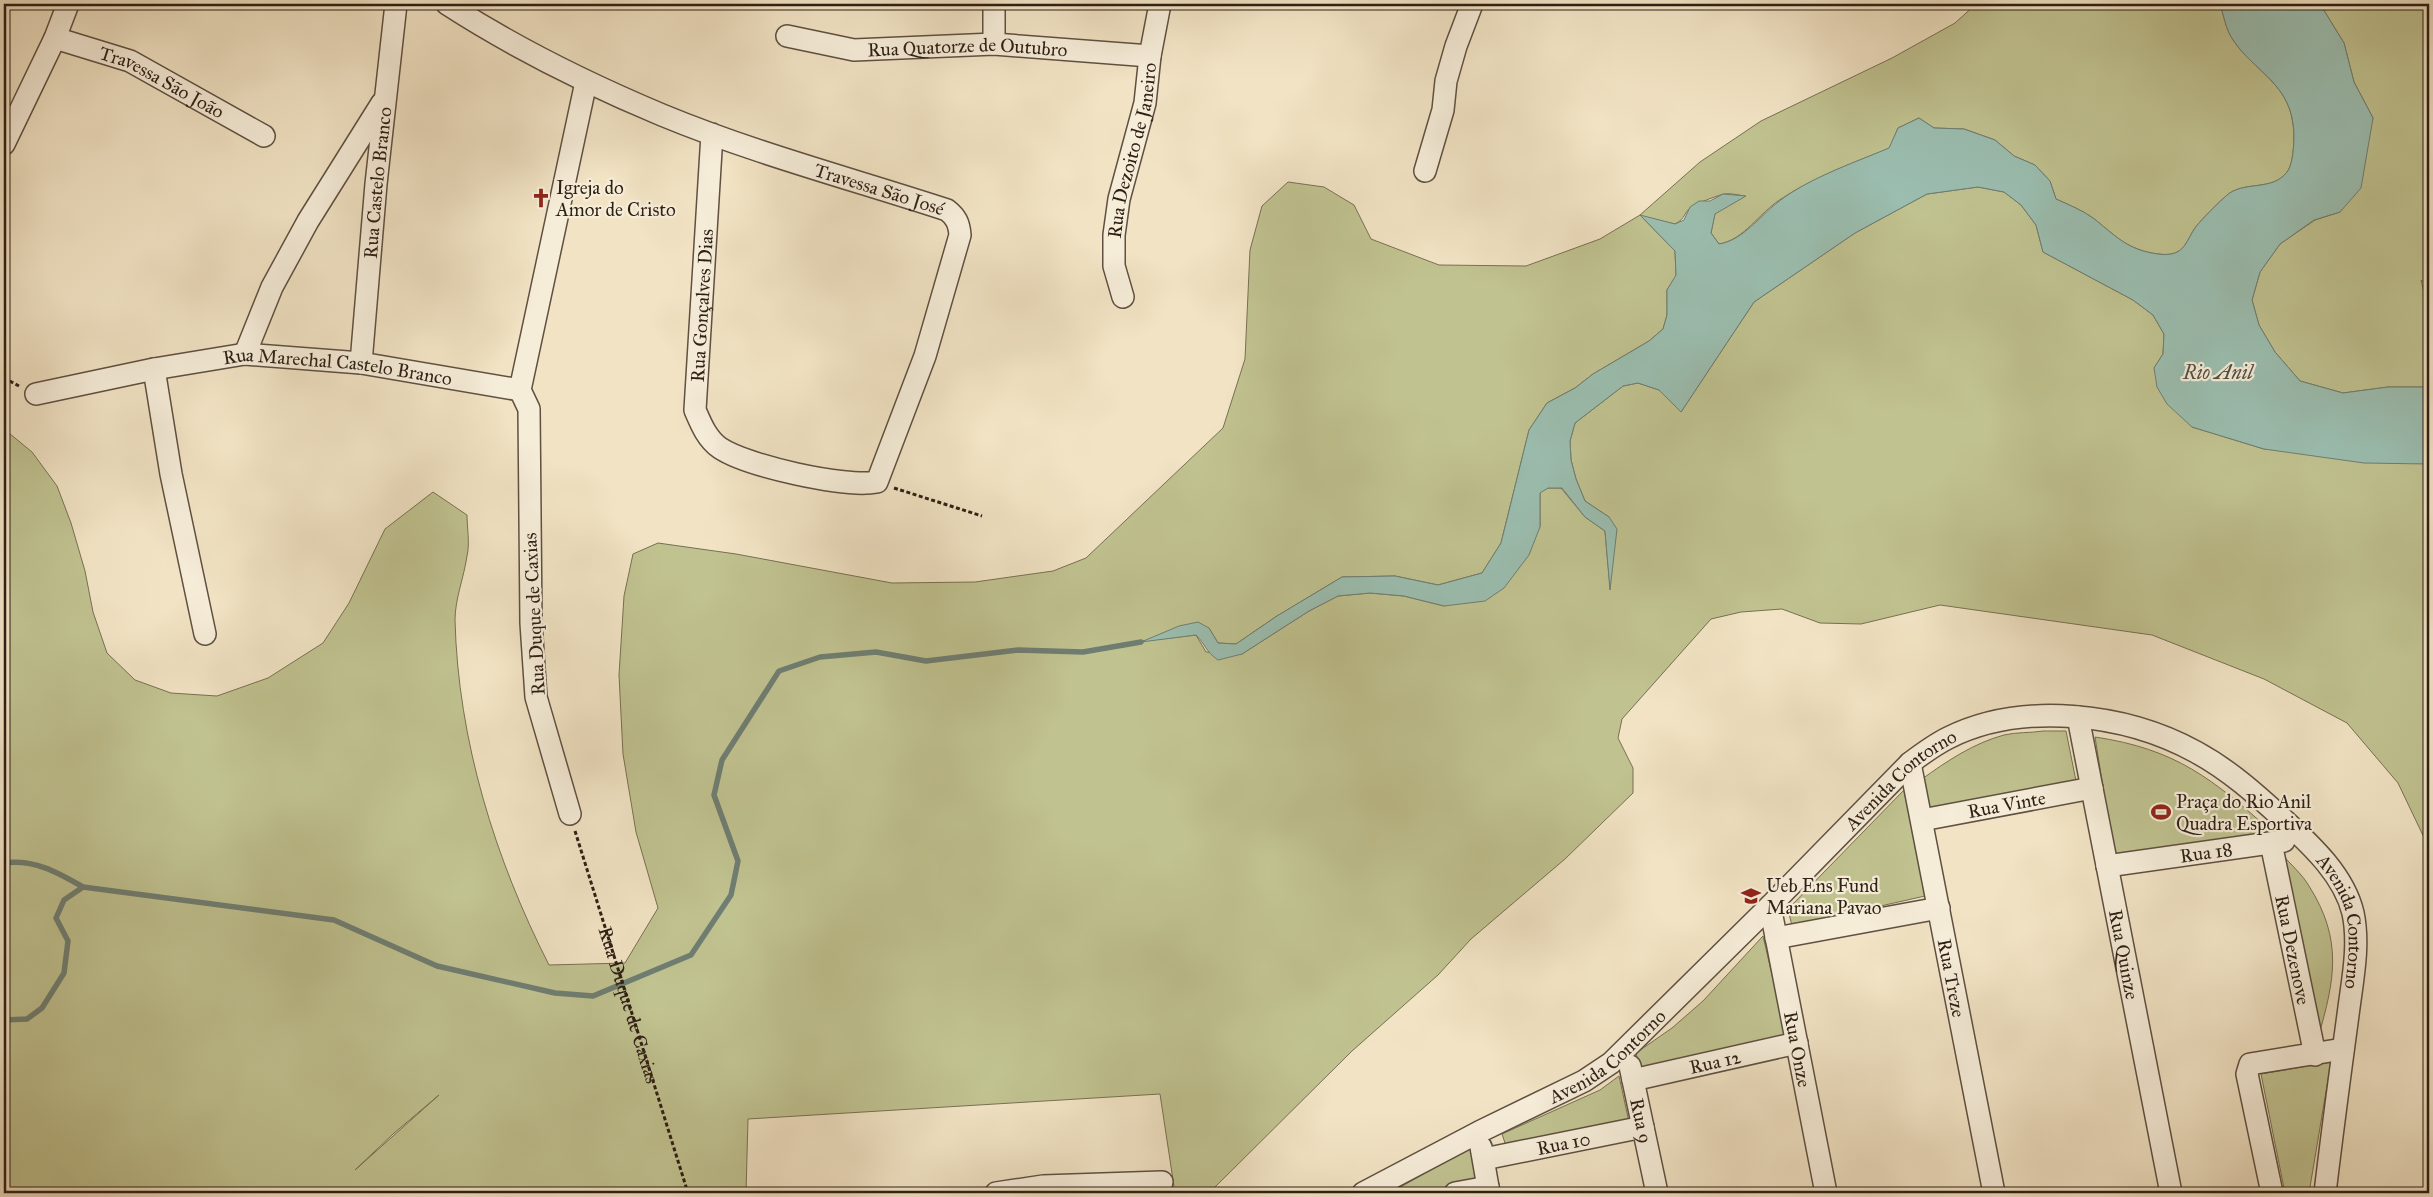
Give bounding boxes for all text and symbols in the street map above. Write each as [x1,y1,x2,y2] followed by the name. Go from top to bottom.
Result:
[867,32,1069,61] street label: Rua Quatorze de Outubro
[97,41,229,123] street label: Travessa São João
[1102,61,1161,240] street label: Rua Dezoito de Janeiro
[358,105,396,260] street label: Rua Castelo Branco
[812,158,948,220] street label: Travessa São José
[555,176,676,221] place label: Igreja do Amor de Cristo
[530,187,552,209] church icon: Igreja do Amor de Cristo
[685,228,718,383] street label: Rua Gonçalves Dias
[221,342,454,390] street label: Rua Marechal Castelo Branco
[2182,360,2255,384] water label: Rio Anil
[518,532,551,696] street label: Rua Duque de Caxias
[1839,724,1960,835] street label: Avenida Contorno
[1966,785,2047,823] street label: Rua Vinte
[2176,790,2313,835] place label: Praça do Rio Anil Quadra Esportiva
[2150,801,2172,823] sports icon: Praça do Rio Anil Quadra Esportiva
[2178,837,2234,867] street label: Rua 18
[2311,848,2367,991] street label: Avenida Contorno
[1766,874,1882,919] place label: Ueb Ens Fund Mariana Pavao
[1740,885,1762,907] school or university icon: Ueb Ens Fund Mariana Pavao
[2271,893,2316,1007] street label: Rua Dezenove
[2104,908,2144,1002] street label: Rua Quinze
[594,923,665,1086] street label: Rua Duque de Caxias
[1933,937,1971,1019] street label: Rua Treze
[1544,1004,1670,1108] street label: Avenida Contorno
[1779,1009,1817,1089] street label: Rua Onze
[1687,1044,1744,1078] street label: Rua 12
[1626,1096,1658,1146] street label: Rua 9
[1535,1126,1592,1160] street label: Rua 10

